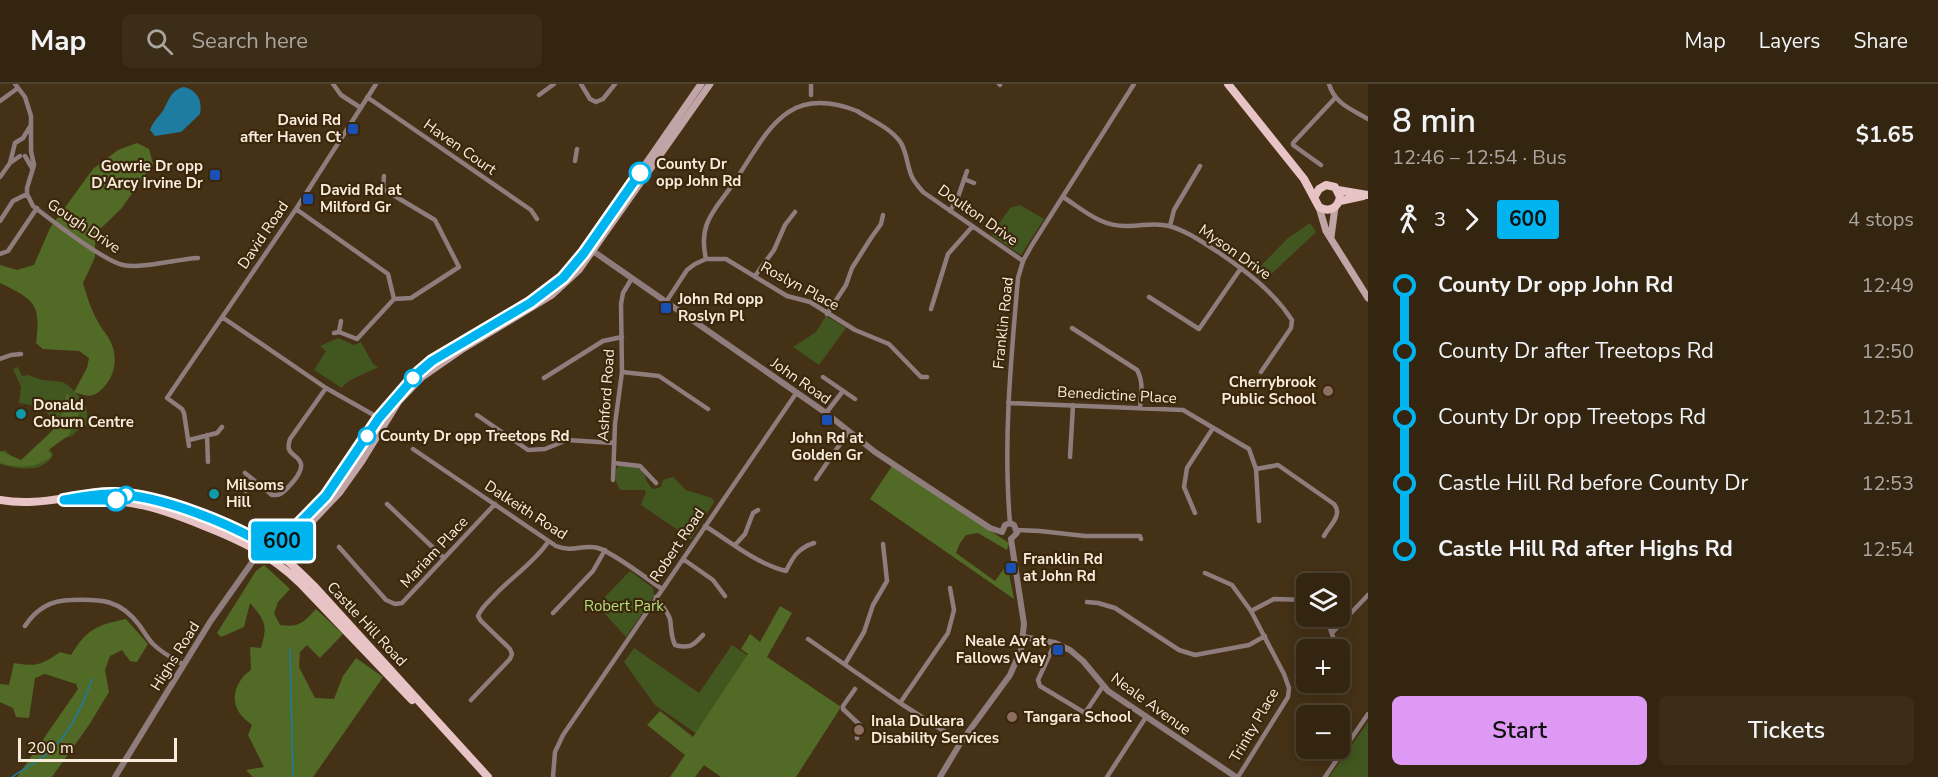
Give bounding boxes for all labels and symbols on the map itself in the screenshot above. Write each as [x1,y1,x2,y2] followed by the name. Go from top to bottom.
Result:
[240,110,341,147] place label: David Rd after Haven Ct
[420,115,501,180] street label: Haven Court
[346,122,360,136] marker: David Rd after Haven Ct
[656,154,741,191] place label: County Dr opp John Rd
[91,156,203,193] place label: Gowrie Dr opp D'Arcy Irvine Dr
[629,162,651,184] marker: County Dr opp John Rd
[208,168,222,182] marker: Gowrie Dr opp D'Arcy Irvine Dr
[320,180,402,217] place label: David Rd at Milford Gr
[934,180,1022,250] street label: Doulton Drive
[301,192,315,206] marker: David Rd at Milford Gr
[43,194,125,258] street label: Gough Drive
[233,197,293,273] street label: David Road
[1195,220,1275,284] street label: Myson Drive
[757,257,843,315] street label: Roslyn Place
[988,276,1018,370] street label: Franklin Road
[677,289,763,326] place label: John Rd opp Roslyn Pl
[659,301,673,315] marker: John Rd opp Roslyn Pl
[593,348,619,442] street label: Ashford Road
[766,352,835,409] street label: John Road
[404,369,422,387] unlabelled marker
[1222,372,1317,409] place label: Cherrybrook Public School
[1057,382,1177,408] street label: Benedictine Place
[1321,384,1335,398] marker: Cherrybrook Public School
[33,395,134,432] place label: Donald Coburn Centre
[14,407,28,421] marker: Donald Coburn Centre
[820,413,834,427] marker: John Rd at Golden Gr
[380,426,570,446] place label: County Dr opp Treetops Rd
[358,427,376,445] marker: County Dr opp Treetops Rd
[790,428,864,465] place label: John Rd at Golden Gr
[226,475,284,512] place label: Milsoms Hill
[481,476,571,544] street label: Dalkeith Road
[117,486,135,504] unlabelled marker
[207,487,221,501] marker: Milsoms Hill
[105,489,127,511] unlabelled marker
[645,504,709,586] street label: Robert Road
[396,512,472,592] street label: Mariam Place
[248,522,316,560] line badge: 600
[1023,549,1103,586] place label: Franklin Rd at John Rd
[1004,561,1018,575] marker: Franklin Rd at John Rd
[323,577,411,671] street label: Castle Hill Road
[584,596,664,616] park label: Robert Park
[146,618,204,694] street label: Highs Road
[956,631,1046,668] place label: Neale Av at Fallows Way
[1051,643,1065,657] marker: Neale Av at Fallows Way
[1107,668,1195,740] street label: Neale Avenue
[1225,684,1283,766] street label: Trinity Place
[1024,707,1132,727] place label: Tangara School
[1005,710,1019,724] marker: Tangara School
[871,711,999,748] place label: Inala Dulkara Disability Services
[852,723,866,737] marker: Inala Dulkara Disability Services
[18,735,177,762] scale bar

